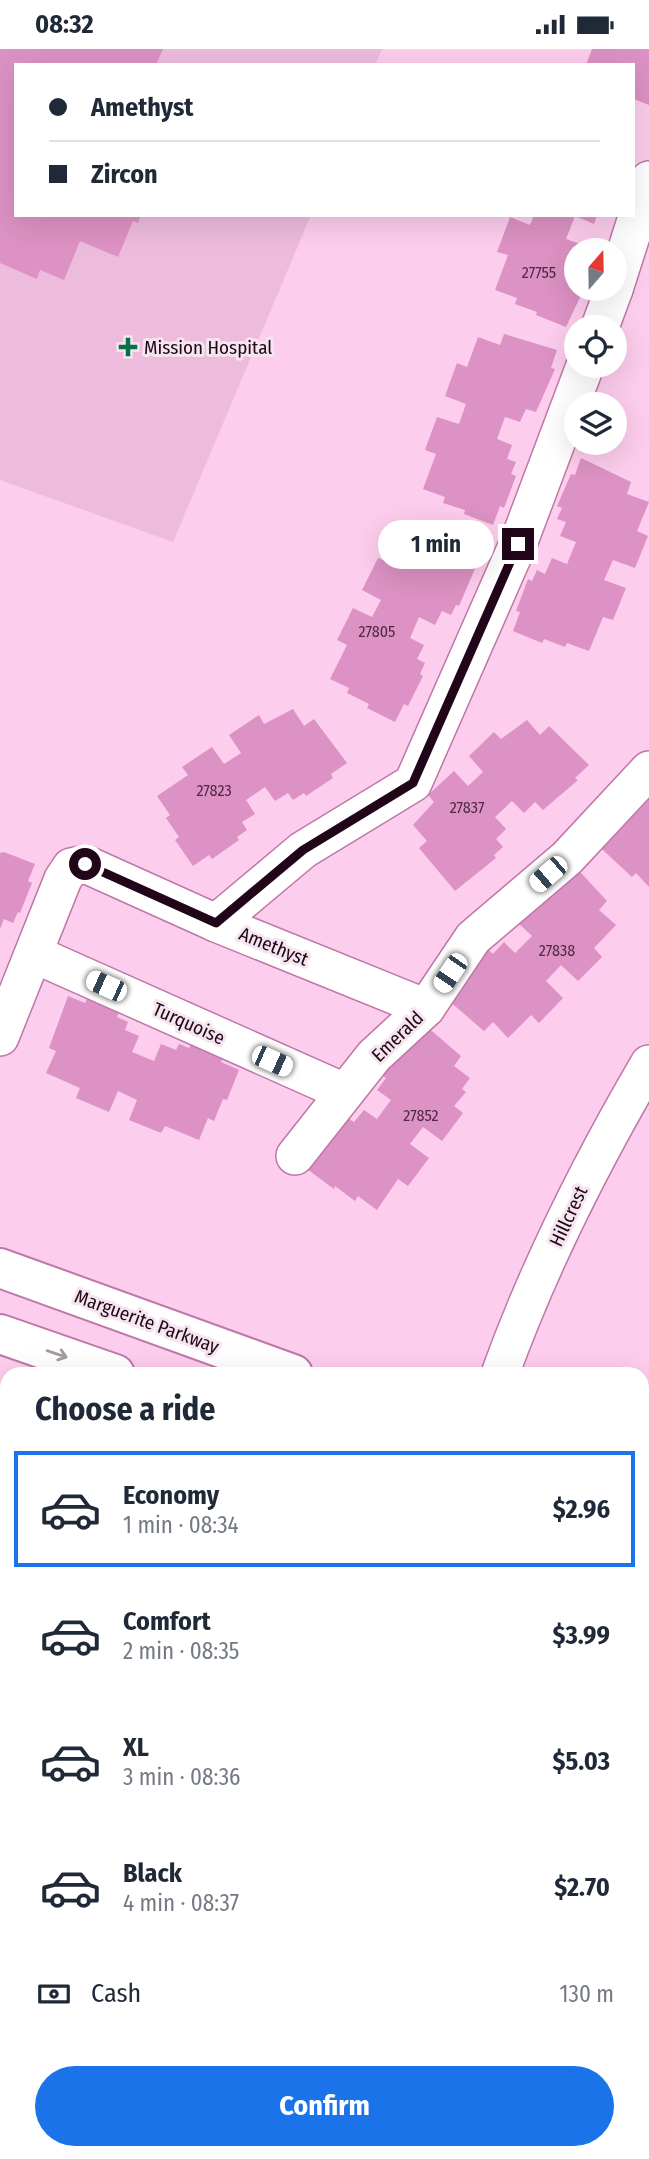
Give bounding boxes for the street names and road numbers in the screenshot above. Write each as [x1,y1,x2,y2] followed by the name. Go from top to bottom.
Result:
[236,922,313,971] street label: Amethyst
[149,997,228,1050] street label: Turquoise
[367,1006,428,1067] street label: Emerald
[544,1182,593,1250] street label: Hillcrest
[72,1285,223,1358] street label: Marguerite Parkway

